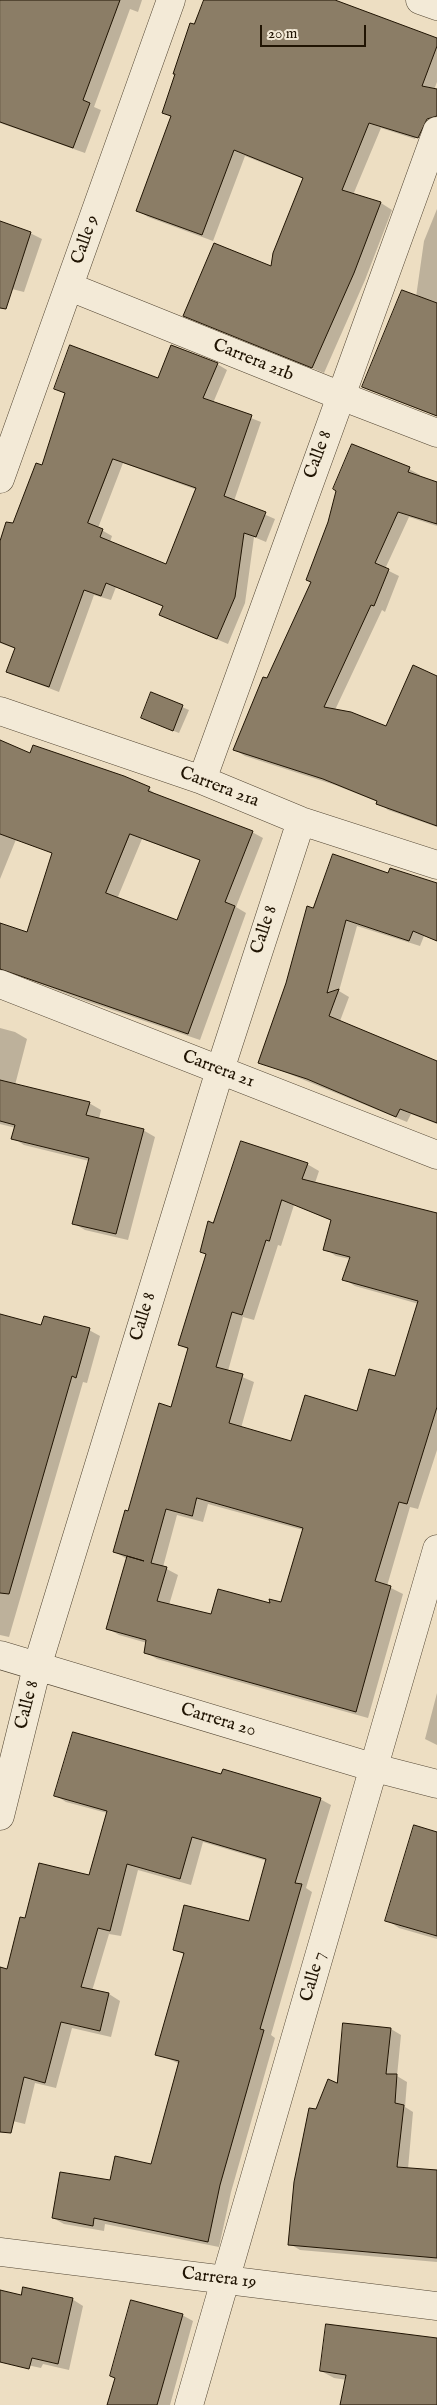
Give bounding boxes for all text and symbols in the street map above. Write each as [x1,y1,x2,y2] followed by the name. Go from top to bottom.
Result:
[262,15,368,47] scale bar
[268,24,297,43] text: 20 m
[68,213,104,267] street label: Calle 9
[209,335,297,387] street label: Carrera 21b
[300,428,338,482] street label: Calle 8
[176,763,262,813] street label: Carrera 21a
[247,903,283,957] street label: Calle 8
[179,1046,257,1094] street label: Carrera 21
[126,1290,162,1344] street label: Calle 8
[12,1678,44,1732] street label: Calle 8
[178,1699,258,1743] street label: Carrera 20
[297,1949,331,2005] street label: Calle 7
[180,2264,258,2294] street label: Carrera 19

